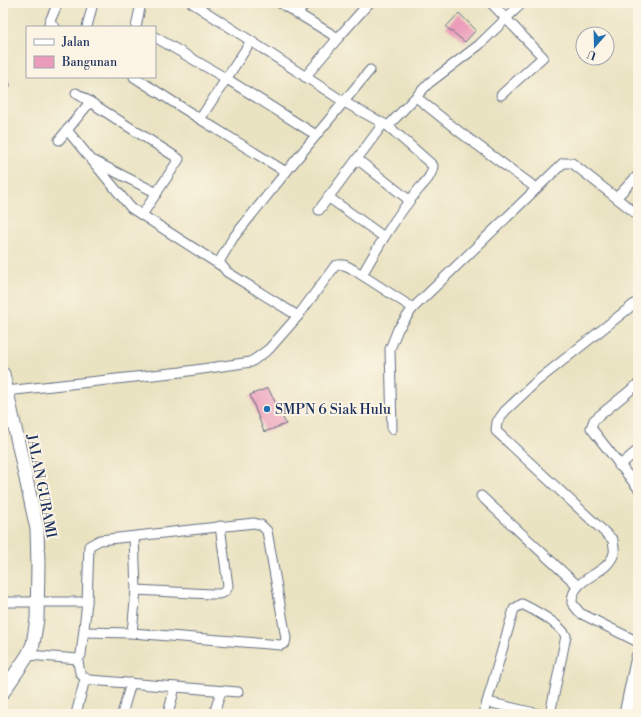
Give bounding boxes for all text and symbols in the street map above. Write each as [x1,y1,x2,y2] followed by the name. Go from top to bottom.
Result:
[26,26,156,78] legend
[575,26,615,66] north arrow
[61,35,90,50] text: Jalan
[585,46,598,62] text: U
[61,55,117,70] text: Bangunan
[275,401,391,419] place label: SMPN 6 Siak Hulu
[262,404,272,414] marker: SMPN 6 Siak Hulu
[22,432,60,540] street label: JALAN GURAMI

